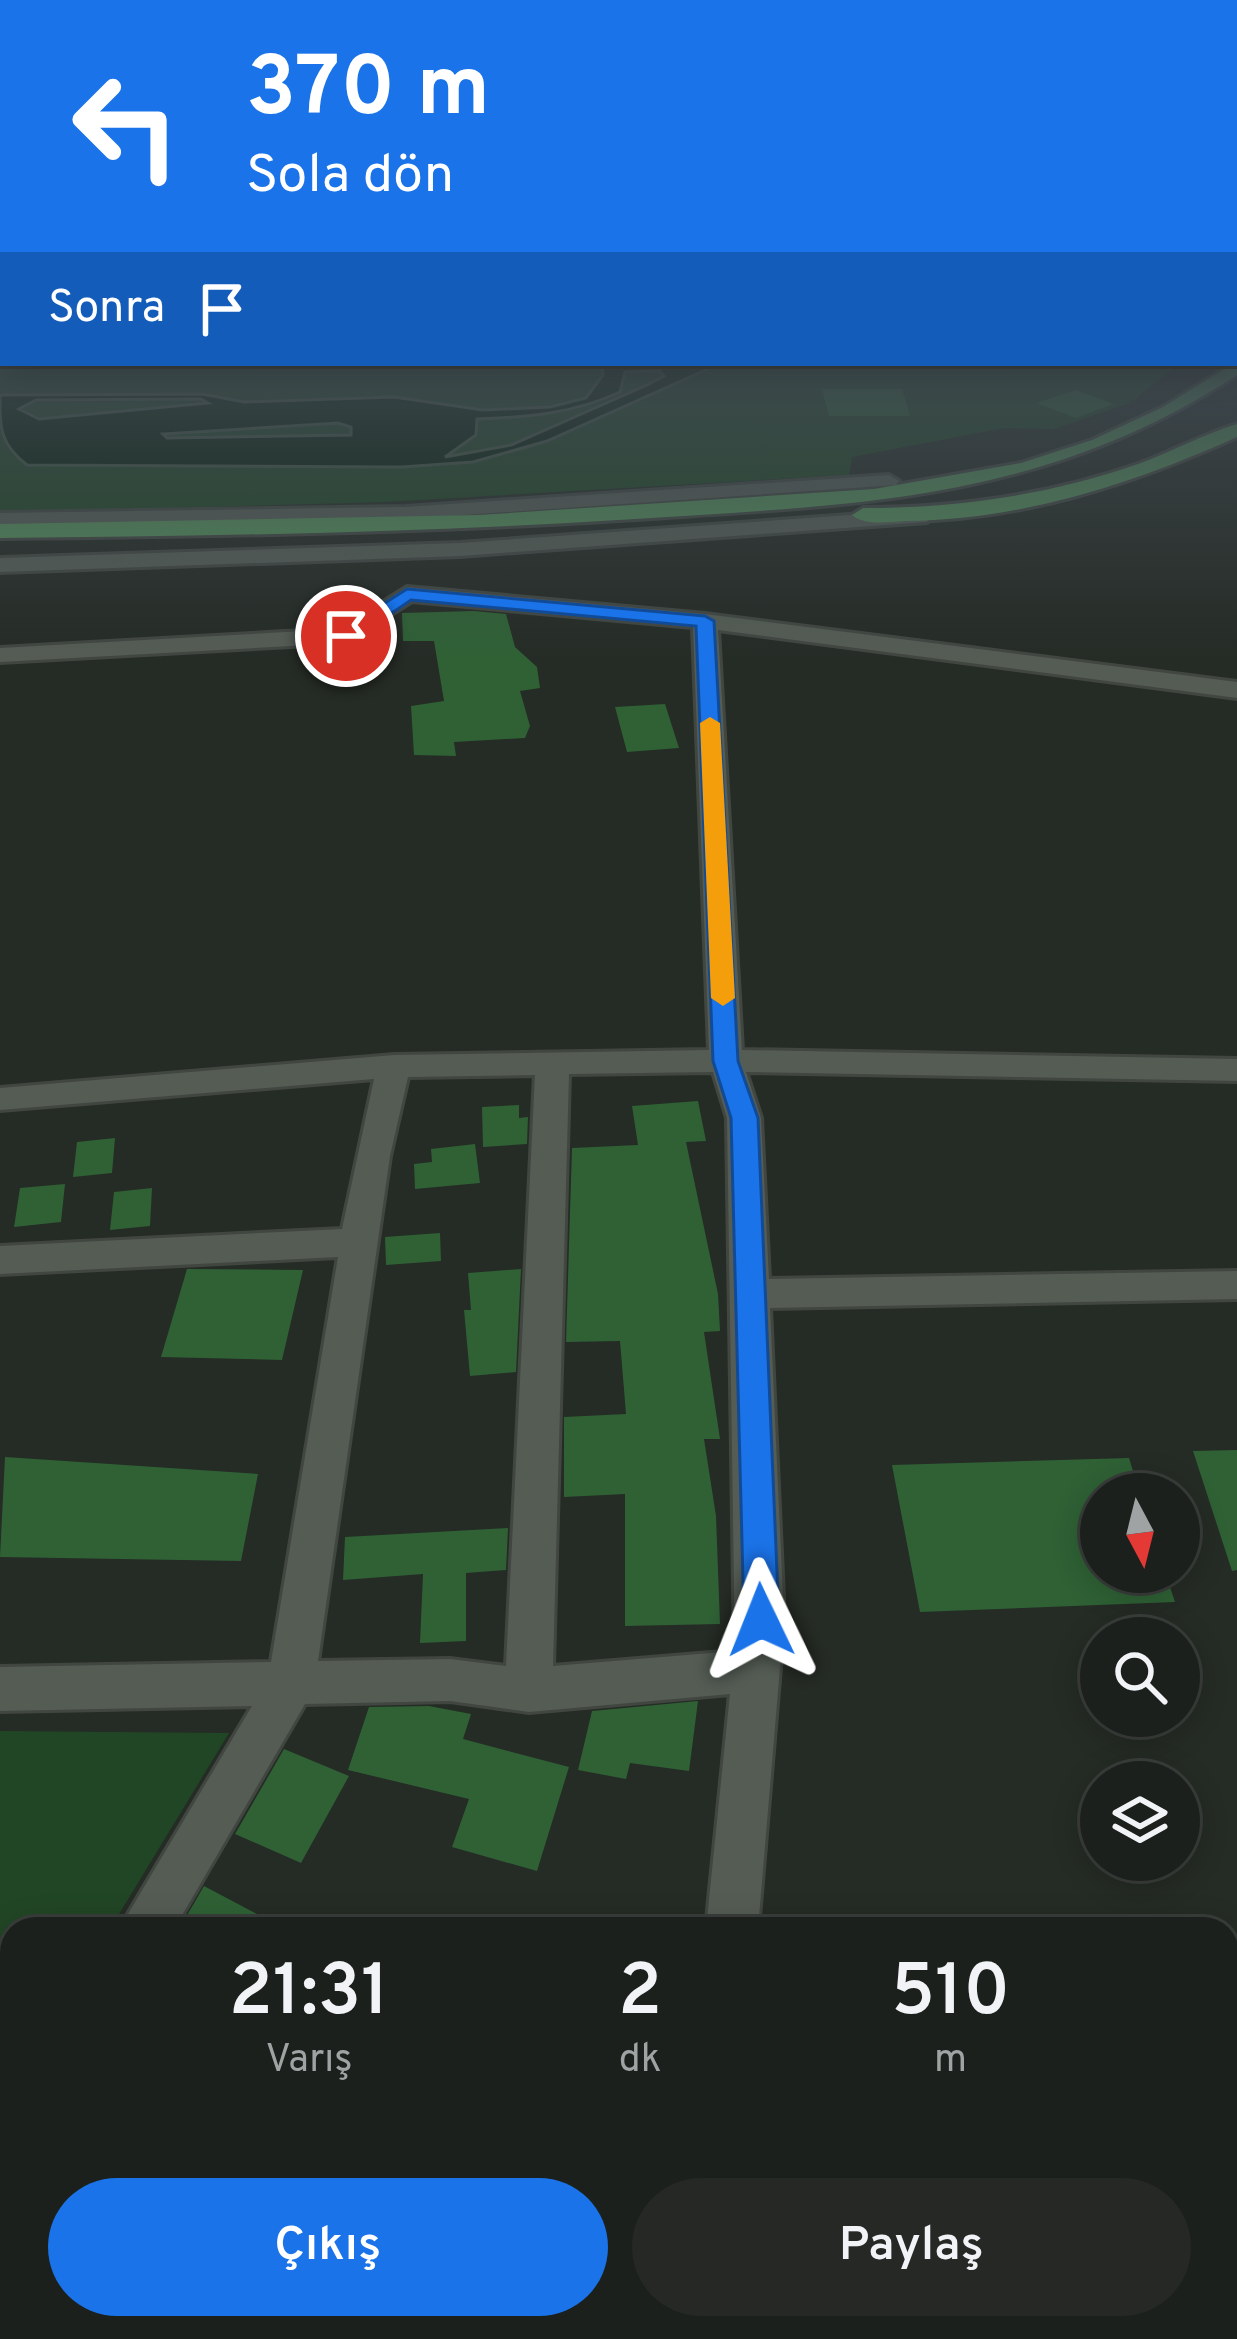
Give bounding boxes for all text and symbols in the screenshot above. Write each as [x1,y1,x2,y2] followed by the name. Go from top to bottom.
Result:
[246,39,490,145] text: 370 m
[48,48,204,204] icon: left
[246,143,454,212] text: Sola dön
[189,276,255,342] icon: arrive
[48,281,165,338] text: Sonra
[295,585,397,687] pin
[313,603,379,669] icon: arrive
[1080,1473,1200,1593] north arrow
[1080,1473,1200,1881] map controls
[698,1557,824,1683] position arrow
[1080,1617,1200,1737] button: search
[1080,1761,1200,1881] button: layers
[229,1949,389,2041] text: 21:31
[618,1949,662,2041] text: 2
[891,1949,1010,2041] text: 510
[266,2037,352,2086] text: Varış
[619,2037,661,2086] text: dk
[934,2037,967,2086] text: m
[48,2178,608,2316] button: Çıkış
[632,2178,1191,2316] button: Paylaş

